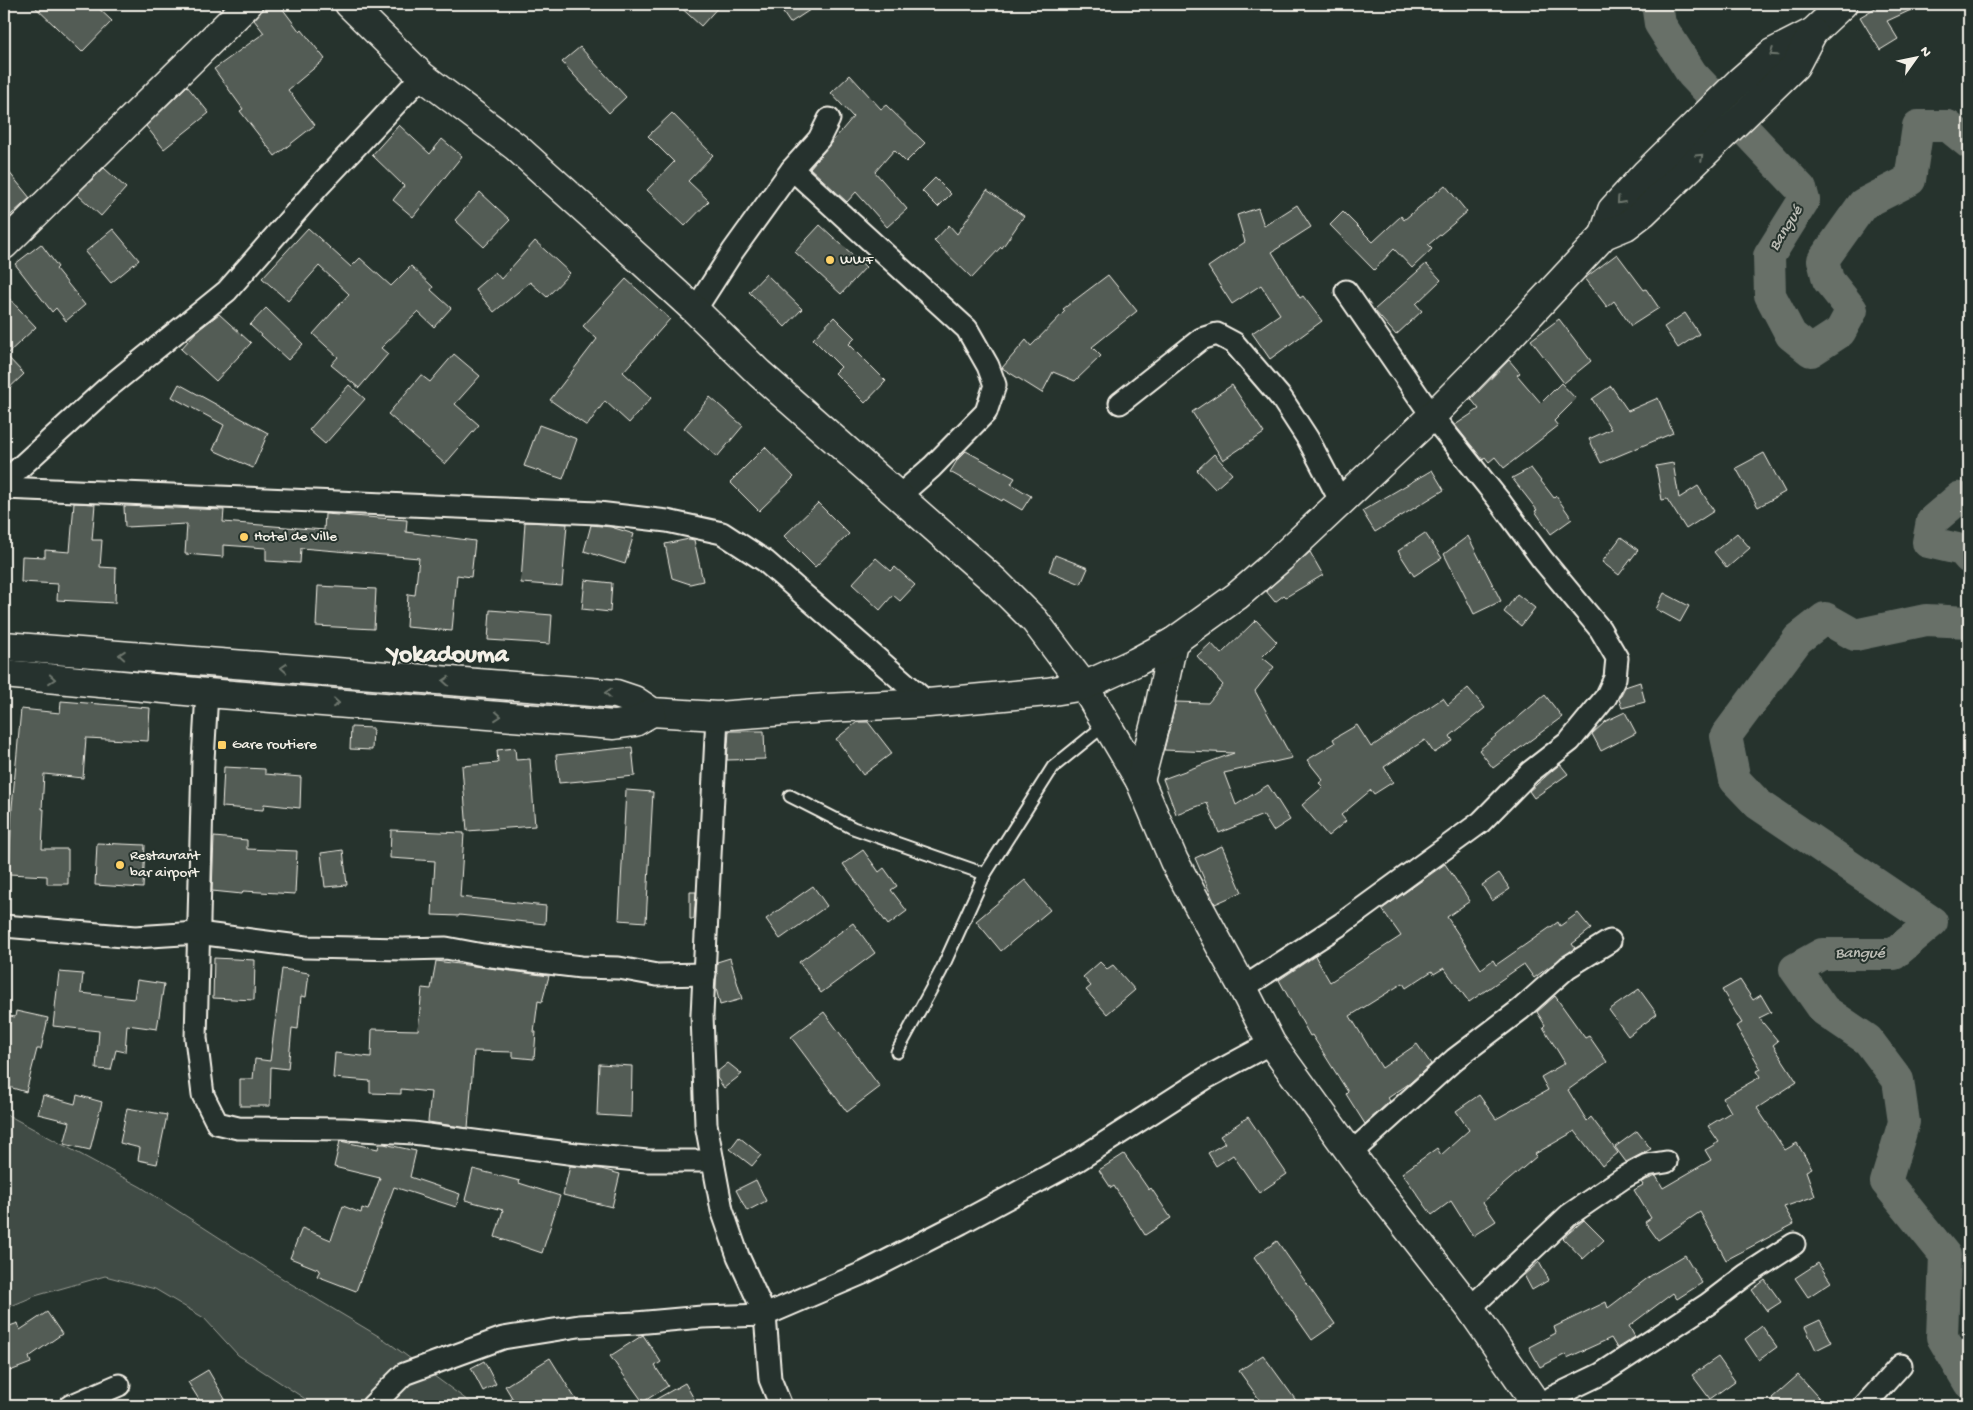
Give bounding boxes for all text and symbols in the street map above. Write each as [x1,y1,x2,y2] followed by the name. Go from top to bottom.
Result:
[1890,32,1940,82] north arrow
[1915,44,1934,61] text: N
[1770,47,1779,56] one-way arrow
[1694,154,1703,163] one-way arrow
[1617,196,1626,205] one-way arrow
[1766,201,1809,255] water label: Bangué
[840,251,875,269] place label: WWF
[824,254,836,266] marker: WWF
[254,528,337,546] place label: Hotel de Ville
[238,531,250,543] marker: Hotel de Ville
[385,642,509,671] district label: Yokadouma
[118,650,126,661] one-way arrow
[280,663,288,674] one-way arrow
[49,673,57,684] one-way arrow
[442,675,450,686] one-way arrow
[604,688,612,699] one-way arrow
[333,697,341,708] one-way arrow
[495,710,503,721] one-way arrow
[232,736,317,754] place label: Gare routiere
[216,739,228,751] marker: Gare routiere
[130,847,201,882] place label: Restaurant bar airport
[114,859,126,871] marker: Restaurant bar airport
[1835,945,1887,964] water label: Bangué

